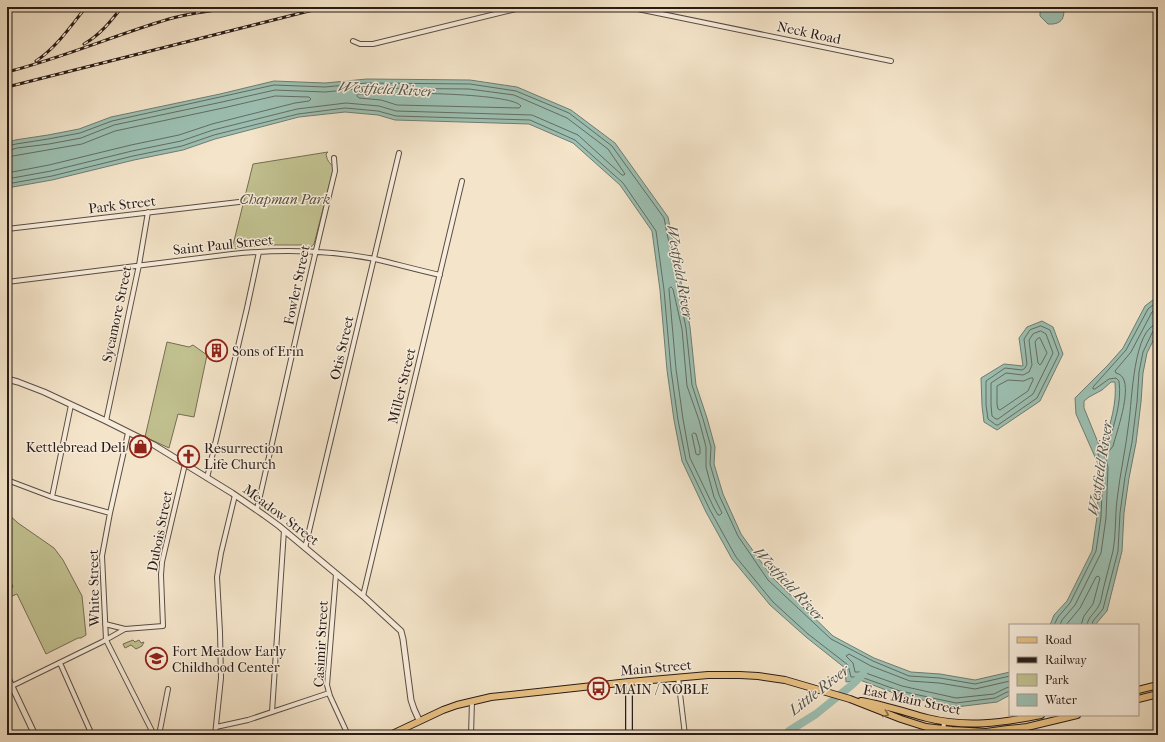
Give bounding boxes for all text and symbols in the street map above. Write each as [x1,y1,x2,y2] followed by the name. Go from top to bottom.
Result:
[776,18,843,48] street label: Neck Road
[338,78,435,101] water label: Westfield River
[240,191,330,208] park label: Chapman Park
[87,192,157,218] street label: Park Street
[663,223,697,322] water label: Westfield River
[172,231,274,259] street label: Saint Paul Street
[280,244,314,326] street label: Fowler Street
[98,264,136,364] street label: Sycamore Street
[326,314,358,382] street label: Otis Street
[203,338,229,364] building icon: Sons of Erin
[232,343,304,360] place label: Sons of Erin
[384,346,420,426] street label: Miller Street
[1084,418,1117,517] water label: Westfield River
[128,434,154,460] shop icon: Kettlebread Deli
[26,439,126,456] place label: Kettlebread Deli
[204,440,283,473] place label: Resurrection Life Church
[175,443,201,469] church icon: Resurrection Life Church
[240,481,322,549] street label: Meadow Street
[144,489,176,573] street label: Dubois Street
[750,543,829,626] water label: Westfield River
[85,549,103,628] street label: White Street
[310,600,332,688] street label: Casimir Street
[1009,624,1139,716] legend
[1045,633,1072,647] text: Road
[172,643,287,676] place label: Fort Meadow Early Childhood Center
[144,646,170,672] school or university icon: Fort Meadow Early Childhood Center
[1045,653,1087,667] text: Railway
[620,656,692,680] street label: Main Street
[784,660,854,720] water label: Little River
[1045,673,1070,687] text: Park
[585,676,611,702] bus stop icon: MAIN / NOBLE
[614,681,709,698] place label: MAIN / NOBLE
[861,681,963,719] street label: East Main Street
[1044,693,1078,707] text: Water
[882,709,889,717] one-way arrow

